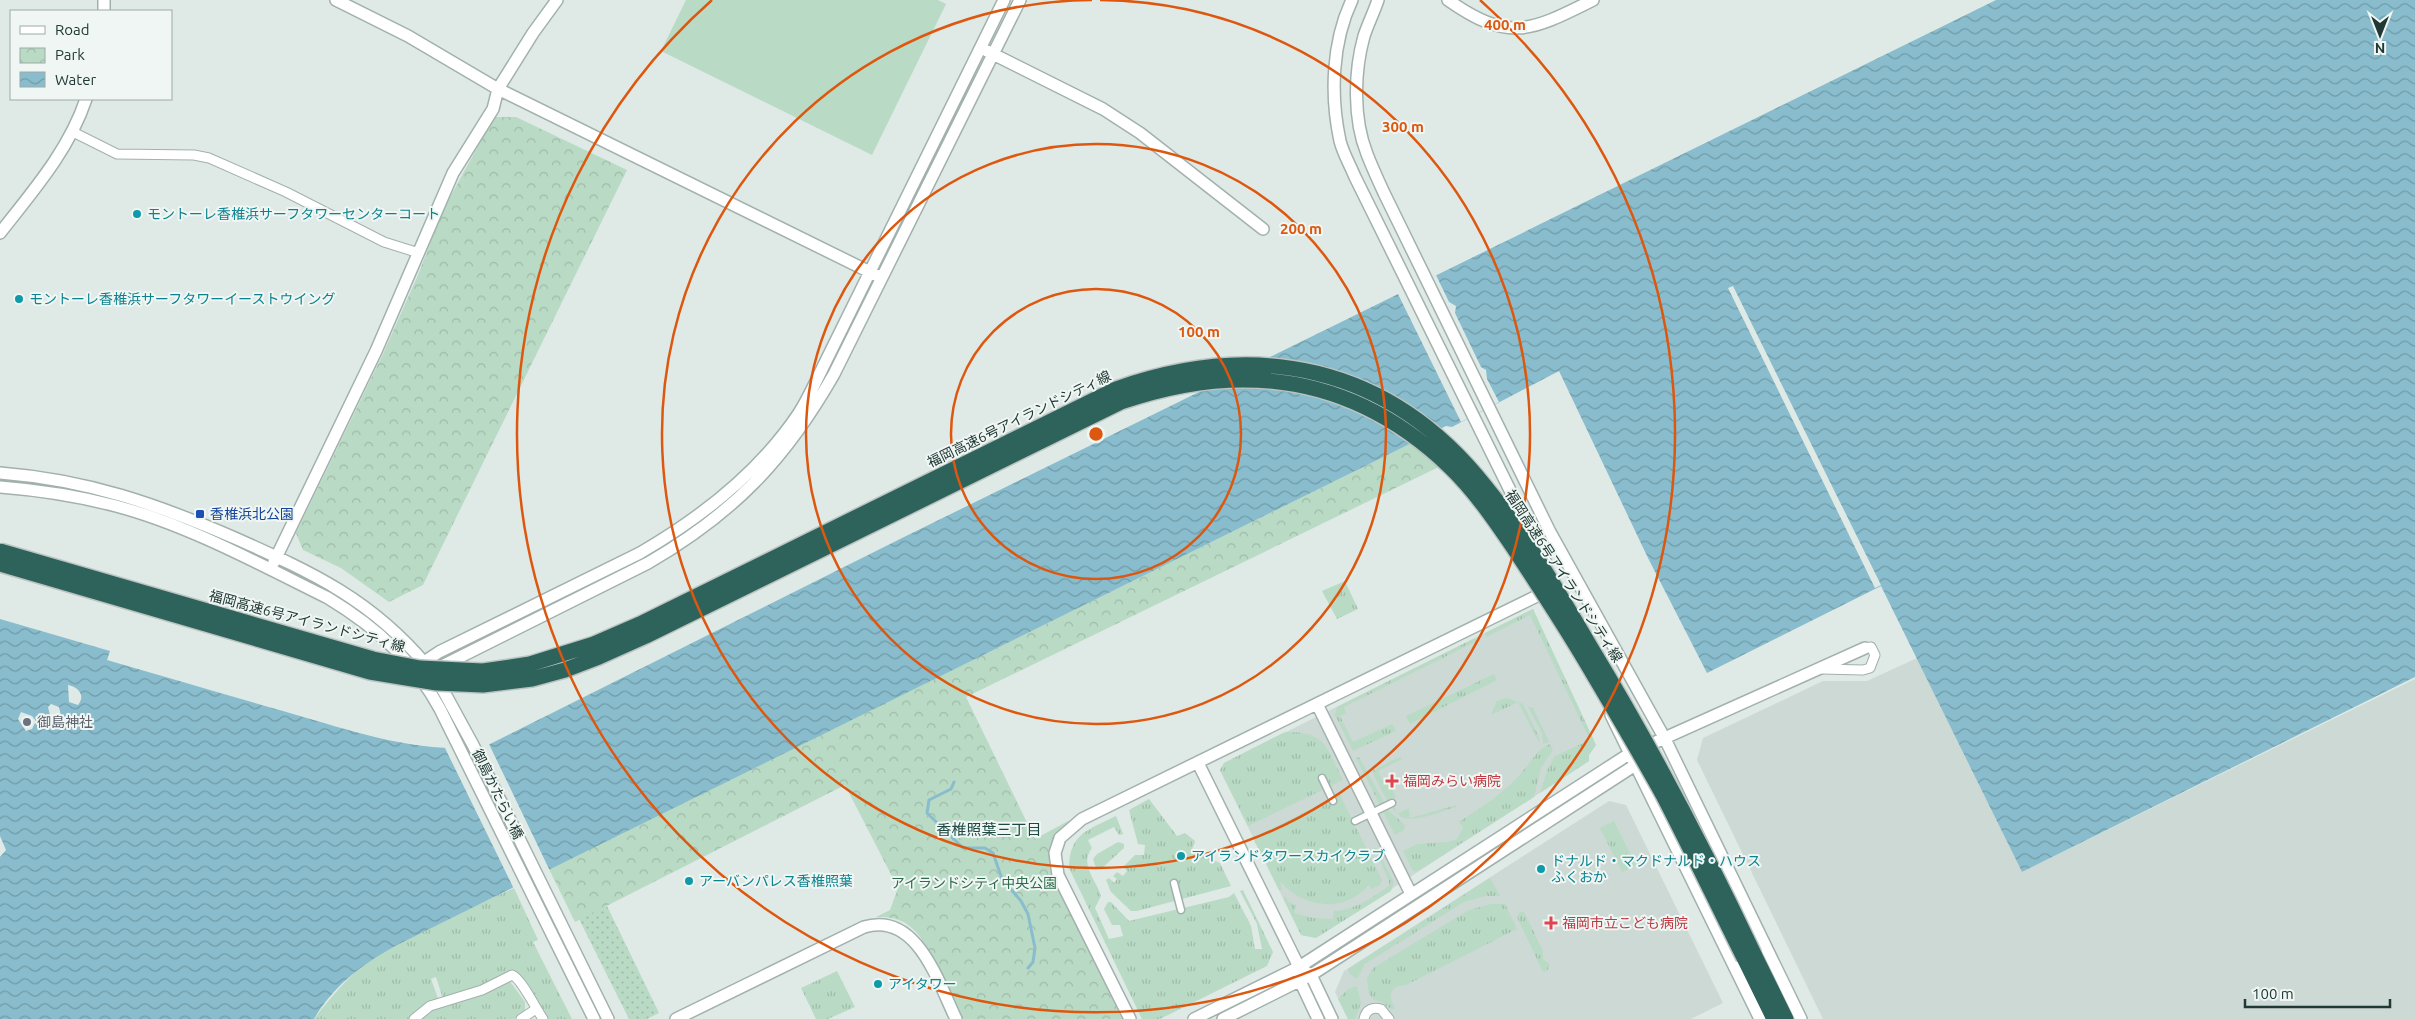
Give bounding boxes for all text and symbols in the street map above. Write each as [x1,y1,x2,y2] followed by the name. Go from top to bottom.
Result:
[10,10,172,100] legend
[2355,10,2405,60] north arrow
[1484,16,1526,33] text: 400 m
[55,21,90,38] text: Road
[2375,40,2385,56] text: N
[55,46,85,63] text: Park
[55,71,96,88] text: Water
[1382,118,1424,135] text: 300 m
[147,206,440,222] place label: モントーレ香椎浜サーフタワーセンターコート
[131,208,143,220] marker: モントーレ香椎浜サーフタワーセンターコート
[1280,220,1322,237] text: 200 m
[29,291,335,307] place label: モントーレ香椎浜サーフタワーイーストウイング
[13,293,25,305] marker: モントーレ香椎浜サーフタワーイーストウイング
[1178,323,1220,340] text: 100 m
[925,367,1113,471] street label: 福岡高速6号アイランドシティ線
[1087,425,1105,443] centre of rings
[1502,487,1626,665] street label: 福岡高速6号アイランドシティ線
[210,506,294,522] place label: 香椎浜北公園
[194,508,206,520] marker: 香椎浜北公園
[207,587,407,655] street label: 福岡高速6号アイランドシティ線
[37,714,93,730] place label: 御島神社
[21,716,33,728] marker: 御島神社
[469,746,527,842] street label: 御島かたらい橋
[1403,773,1501,789] place label: 福岡みらい病院
[1385,774,1399,788] marker: 福岡みらい病院
[936,821,1042,838] district label: 香椎照葉三丁目
[1191,848,1385,864] place label: アイランドタワースカイクラブ
[1175,850,1187,862] marker: アイランドタワースカイクラブ
[1551,853,1761,885] place label: ドナルド・マクドナルド・ハウス ふくおか
[1535,863,1547,875] marker: ドナルド・マクドナルド・ハウス ふくおか
[699,873,853,889] place label: アーバンパレス香椎照葉
[683,875,695,887] marker: アーバンパレス香椎照葉
[891,875,1057,891] park label: アイランドシティ中央公園
[1562,915,1688,931] place label: 福岡市立こども病院
[1544,916,1558,930] marker: 福岡市立こども病院
[888,976,957,992] place label: アイタワー
[2245,976,2390,1008] scale bar
[872,978,884,990] marker: アイタワー
[2252,985,2294,1002] text: 100 m

